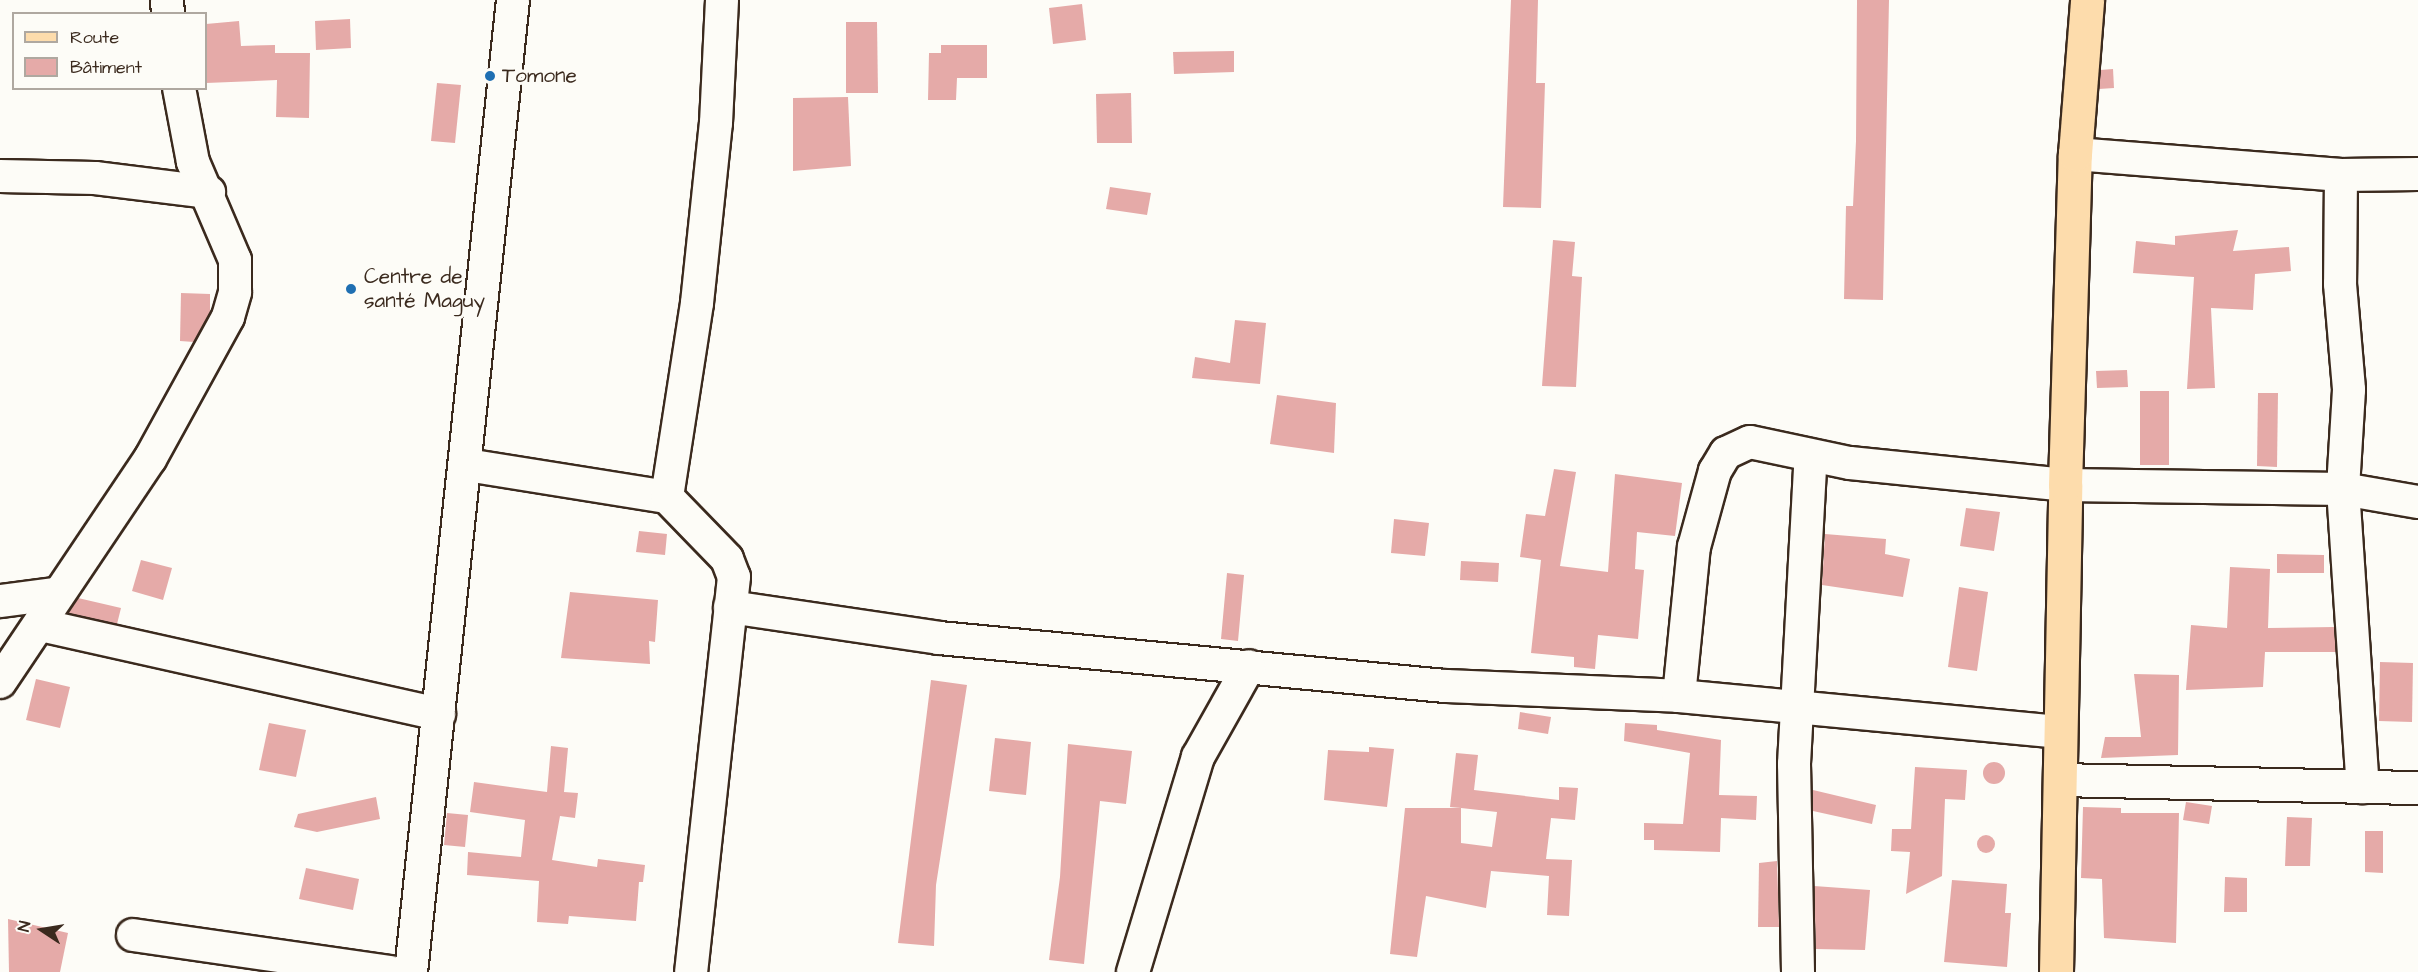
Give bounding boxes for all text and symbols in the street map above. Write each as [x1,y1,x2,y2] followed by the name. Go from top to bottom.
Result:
[12,12,207,90] legend
[70,25,119,50] text: Route
[70,55,142,80] text: Bâtiment
[502,63,577,89] place label: Tomone
[483,69,497,83] marker: Tomone
[364,264,485,314] place label: Centre de santé Maguy
[342,280,360,298] marker: Centre de santé Maguy
[12,900,72,960] north arrow
[13,919,36,933] text: N

